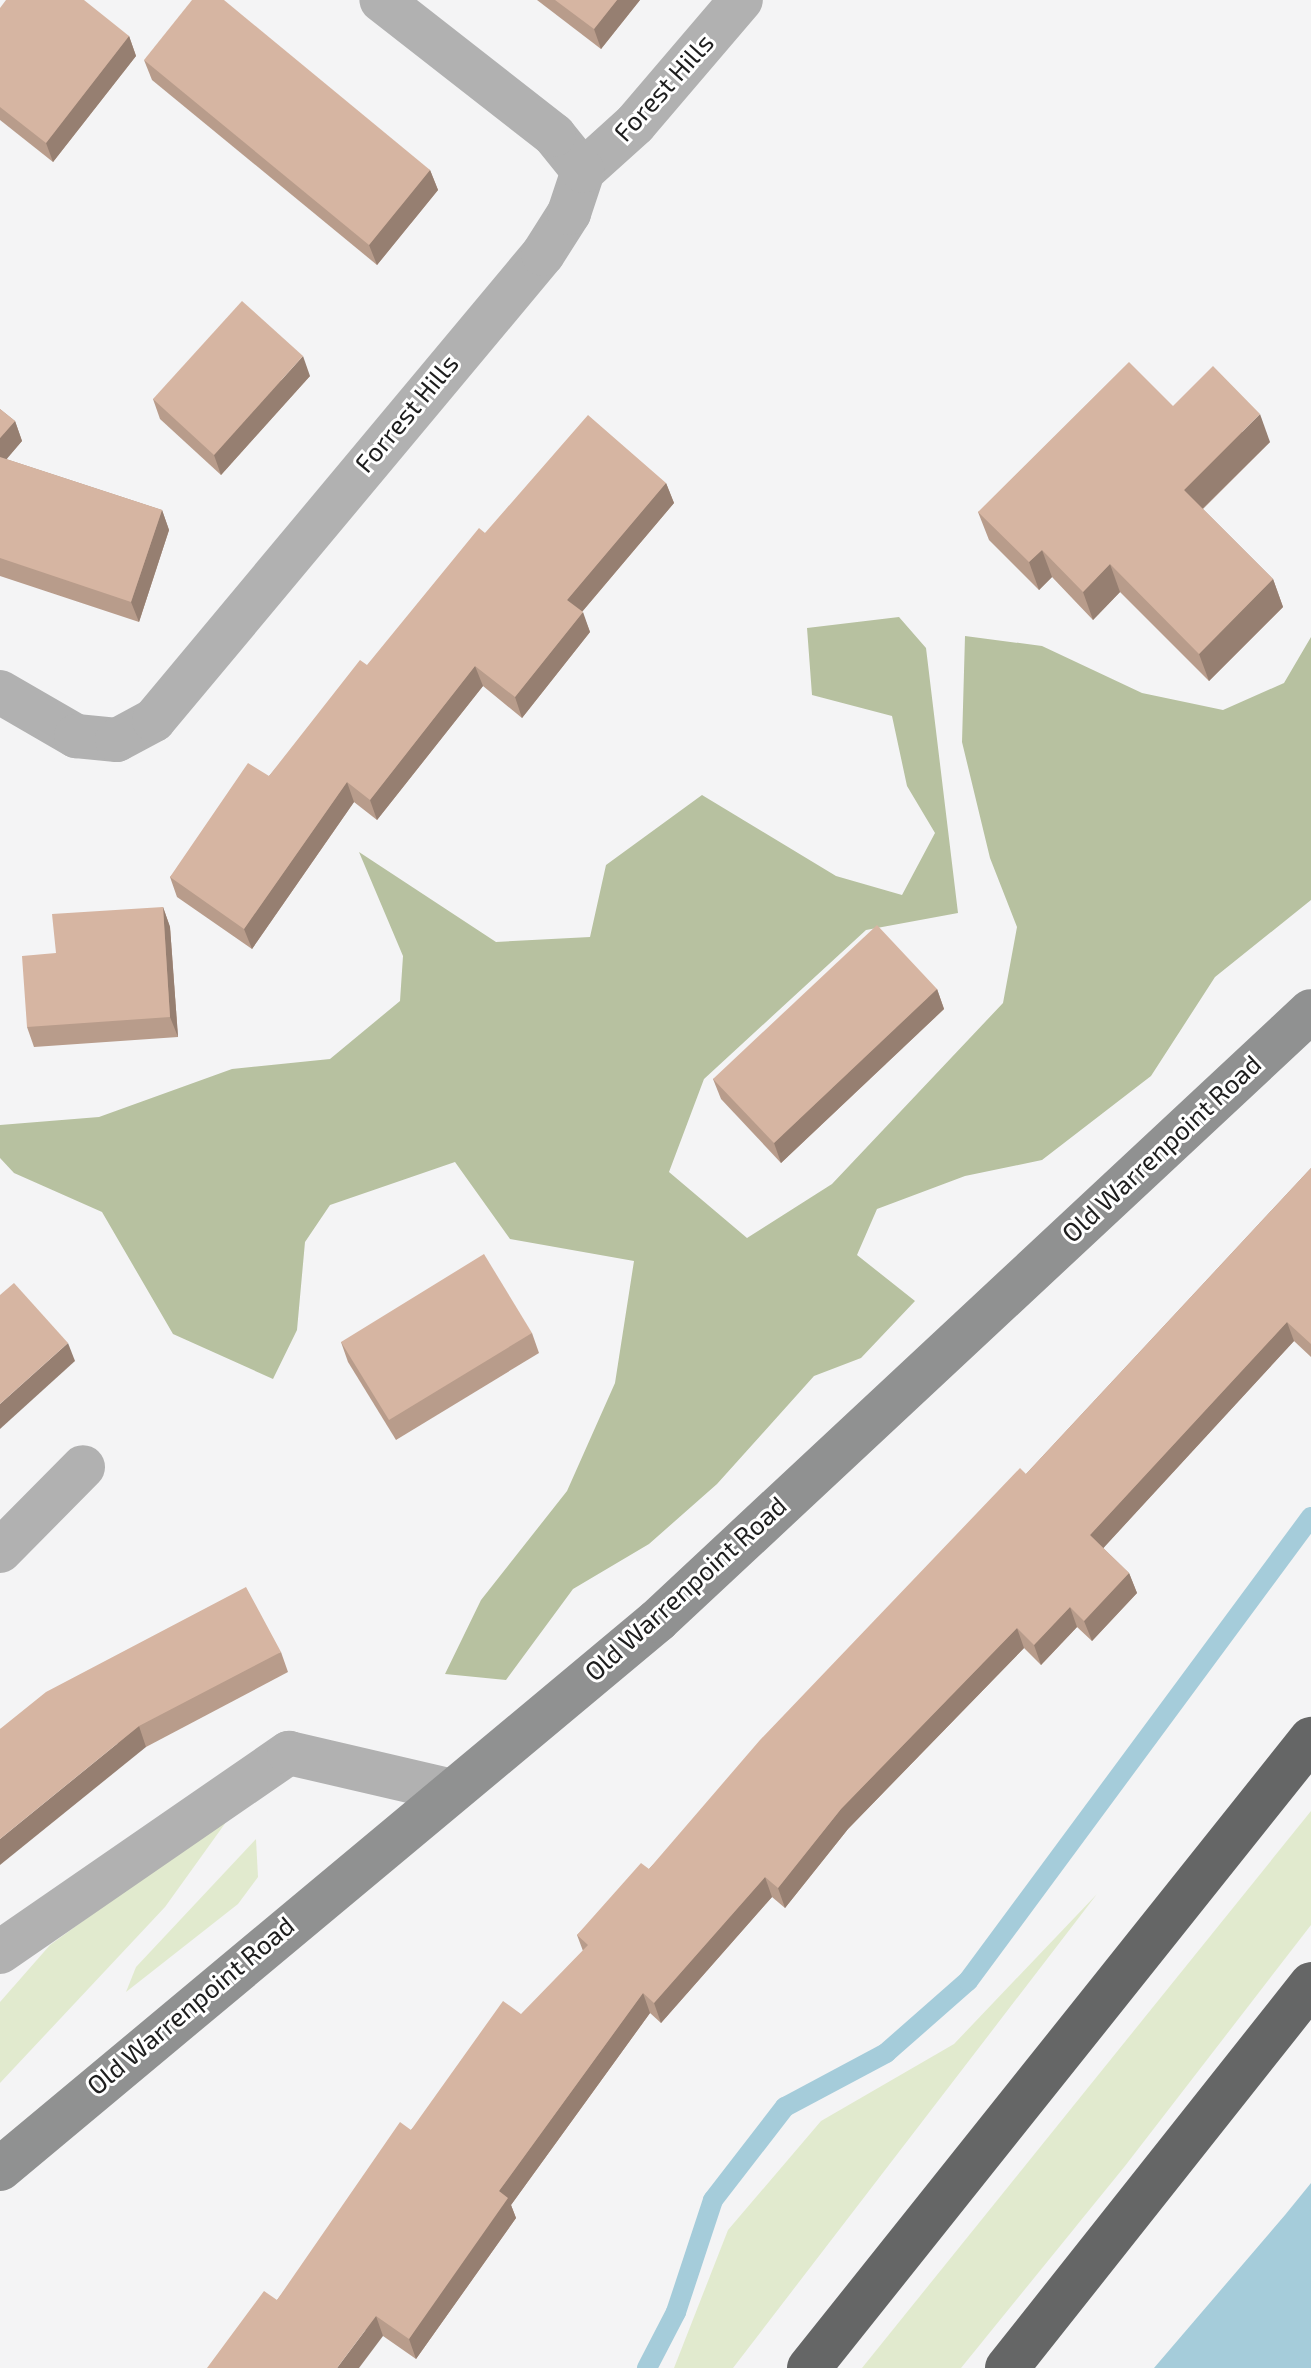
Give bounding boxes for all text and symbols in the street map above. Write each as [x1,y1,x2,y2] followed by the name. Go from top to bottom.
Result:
[607,27,719,147] street label: Forest Hills
[348,348,464,478] street label: Forrest Hills
[1055,1048,1267,1248] street label: Old Warrenpoint Road
[578,1489,792,1687] street label: Old Warrenpoint Road
[80,1909,300,2101] street label: Old Warrenpoint Road

